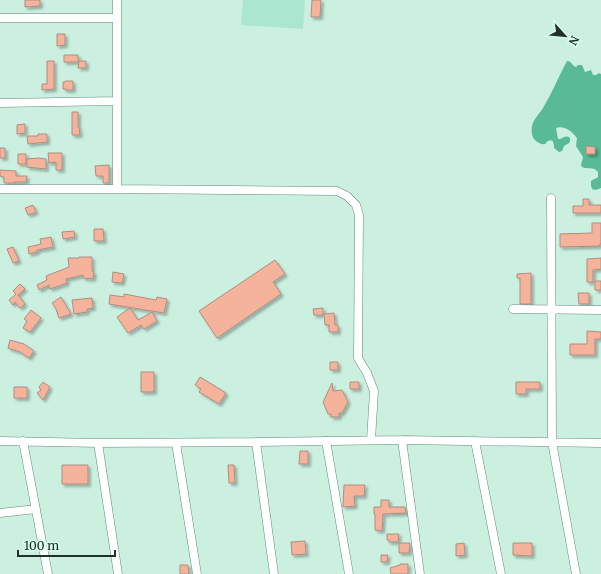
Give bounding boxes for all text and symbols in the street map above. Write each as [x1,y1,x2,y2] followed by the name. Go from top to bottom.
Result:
[545,16,585,56] north arrow
[566,33,582,48] text: N
[18,532,115,558] scale bar
[24,538,59,553] text: 100 m

